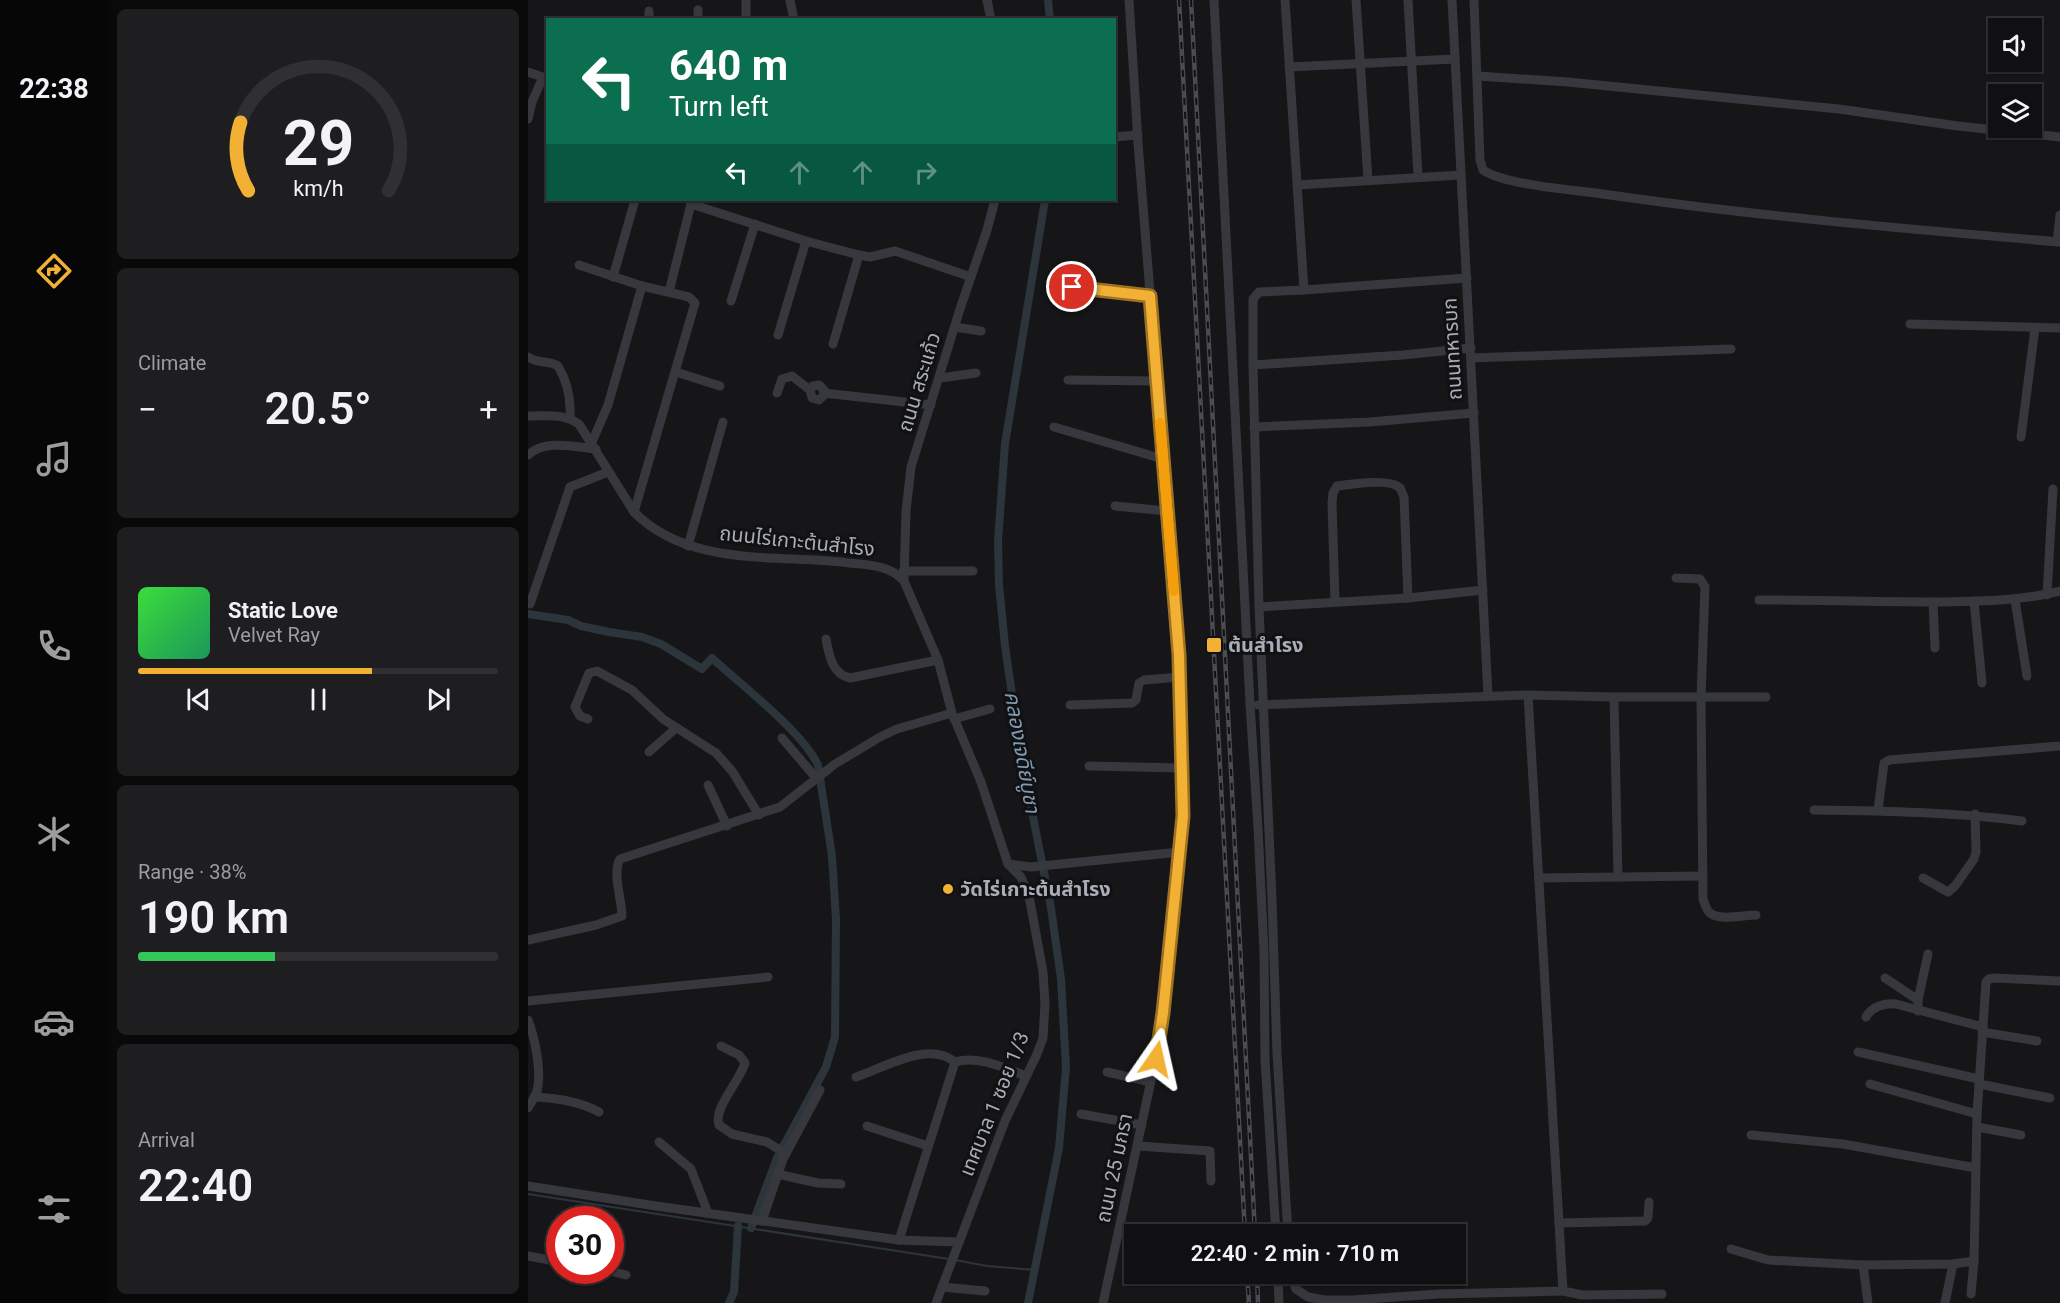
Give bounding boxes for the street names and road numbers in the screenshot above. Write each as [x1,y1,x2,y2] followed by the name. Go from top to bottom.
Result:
[1437,297,1467,401] street label: ถนนทหารบก
[893,329,945,435] street label: ถนน สระแก้ว
[718,521,876,561] street label: ถนนไร่เกาะต้นสำโรง
[954,1028,1034,1180] street label: เทศบาล 1 ซอย 1/3
[1091,1111,1137,1225] street label: ถนน 25 มกรา

